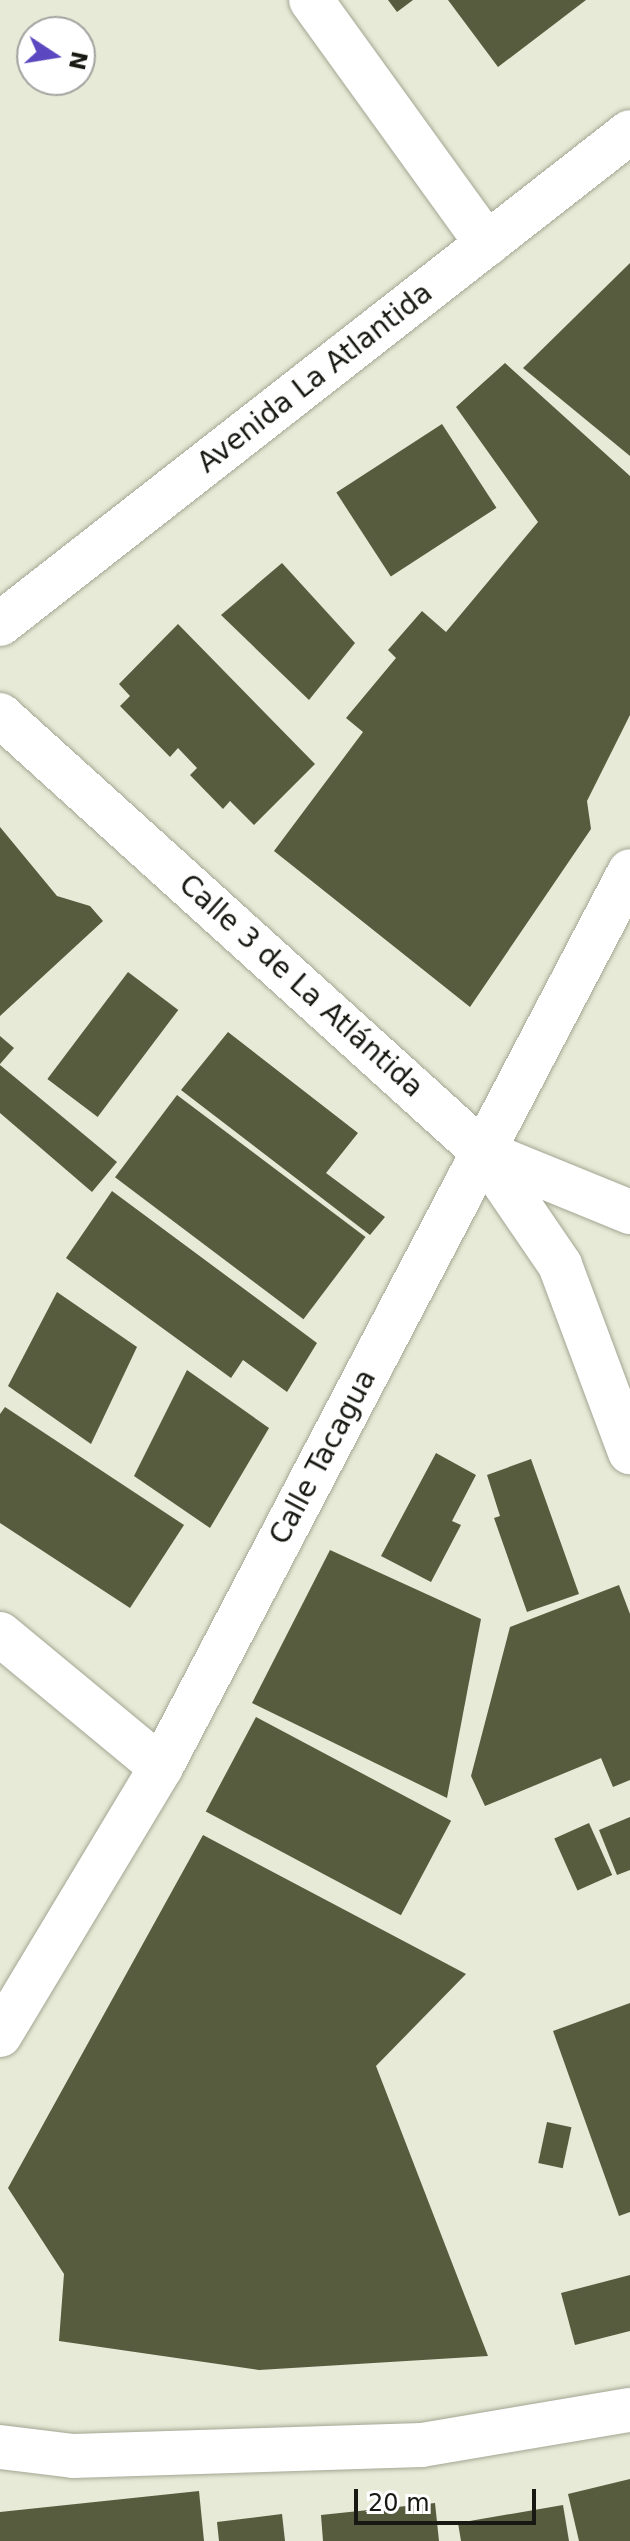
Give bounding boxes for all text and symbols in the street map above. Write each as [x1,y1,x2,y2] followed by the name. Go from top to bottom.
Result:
[16,16,96,96] north arrow
[64,49,92,72] text: N
[191,276,439,480] street label: Avenida La Atlantida
[172,868,430,1104] street label: Calle 3 de La Atlántida
[263,1364,383,1550] street label: Calle Tacagua
[358,2473,540,2523] scale bar
[368,2489,430,2517] text: 20 m

